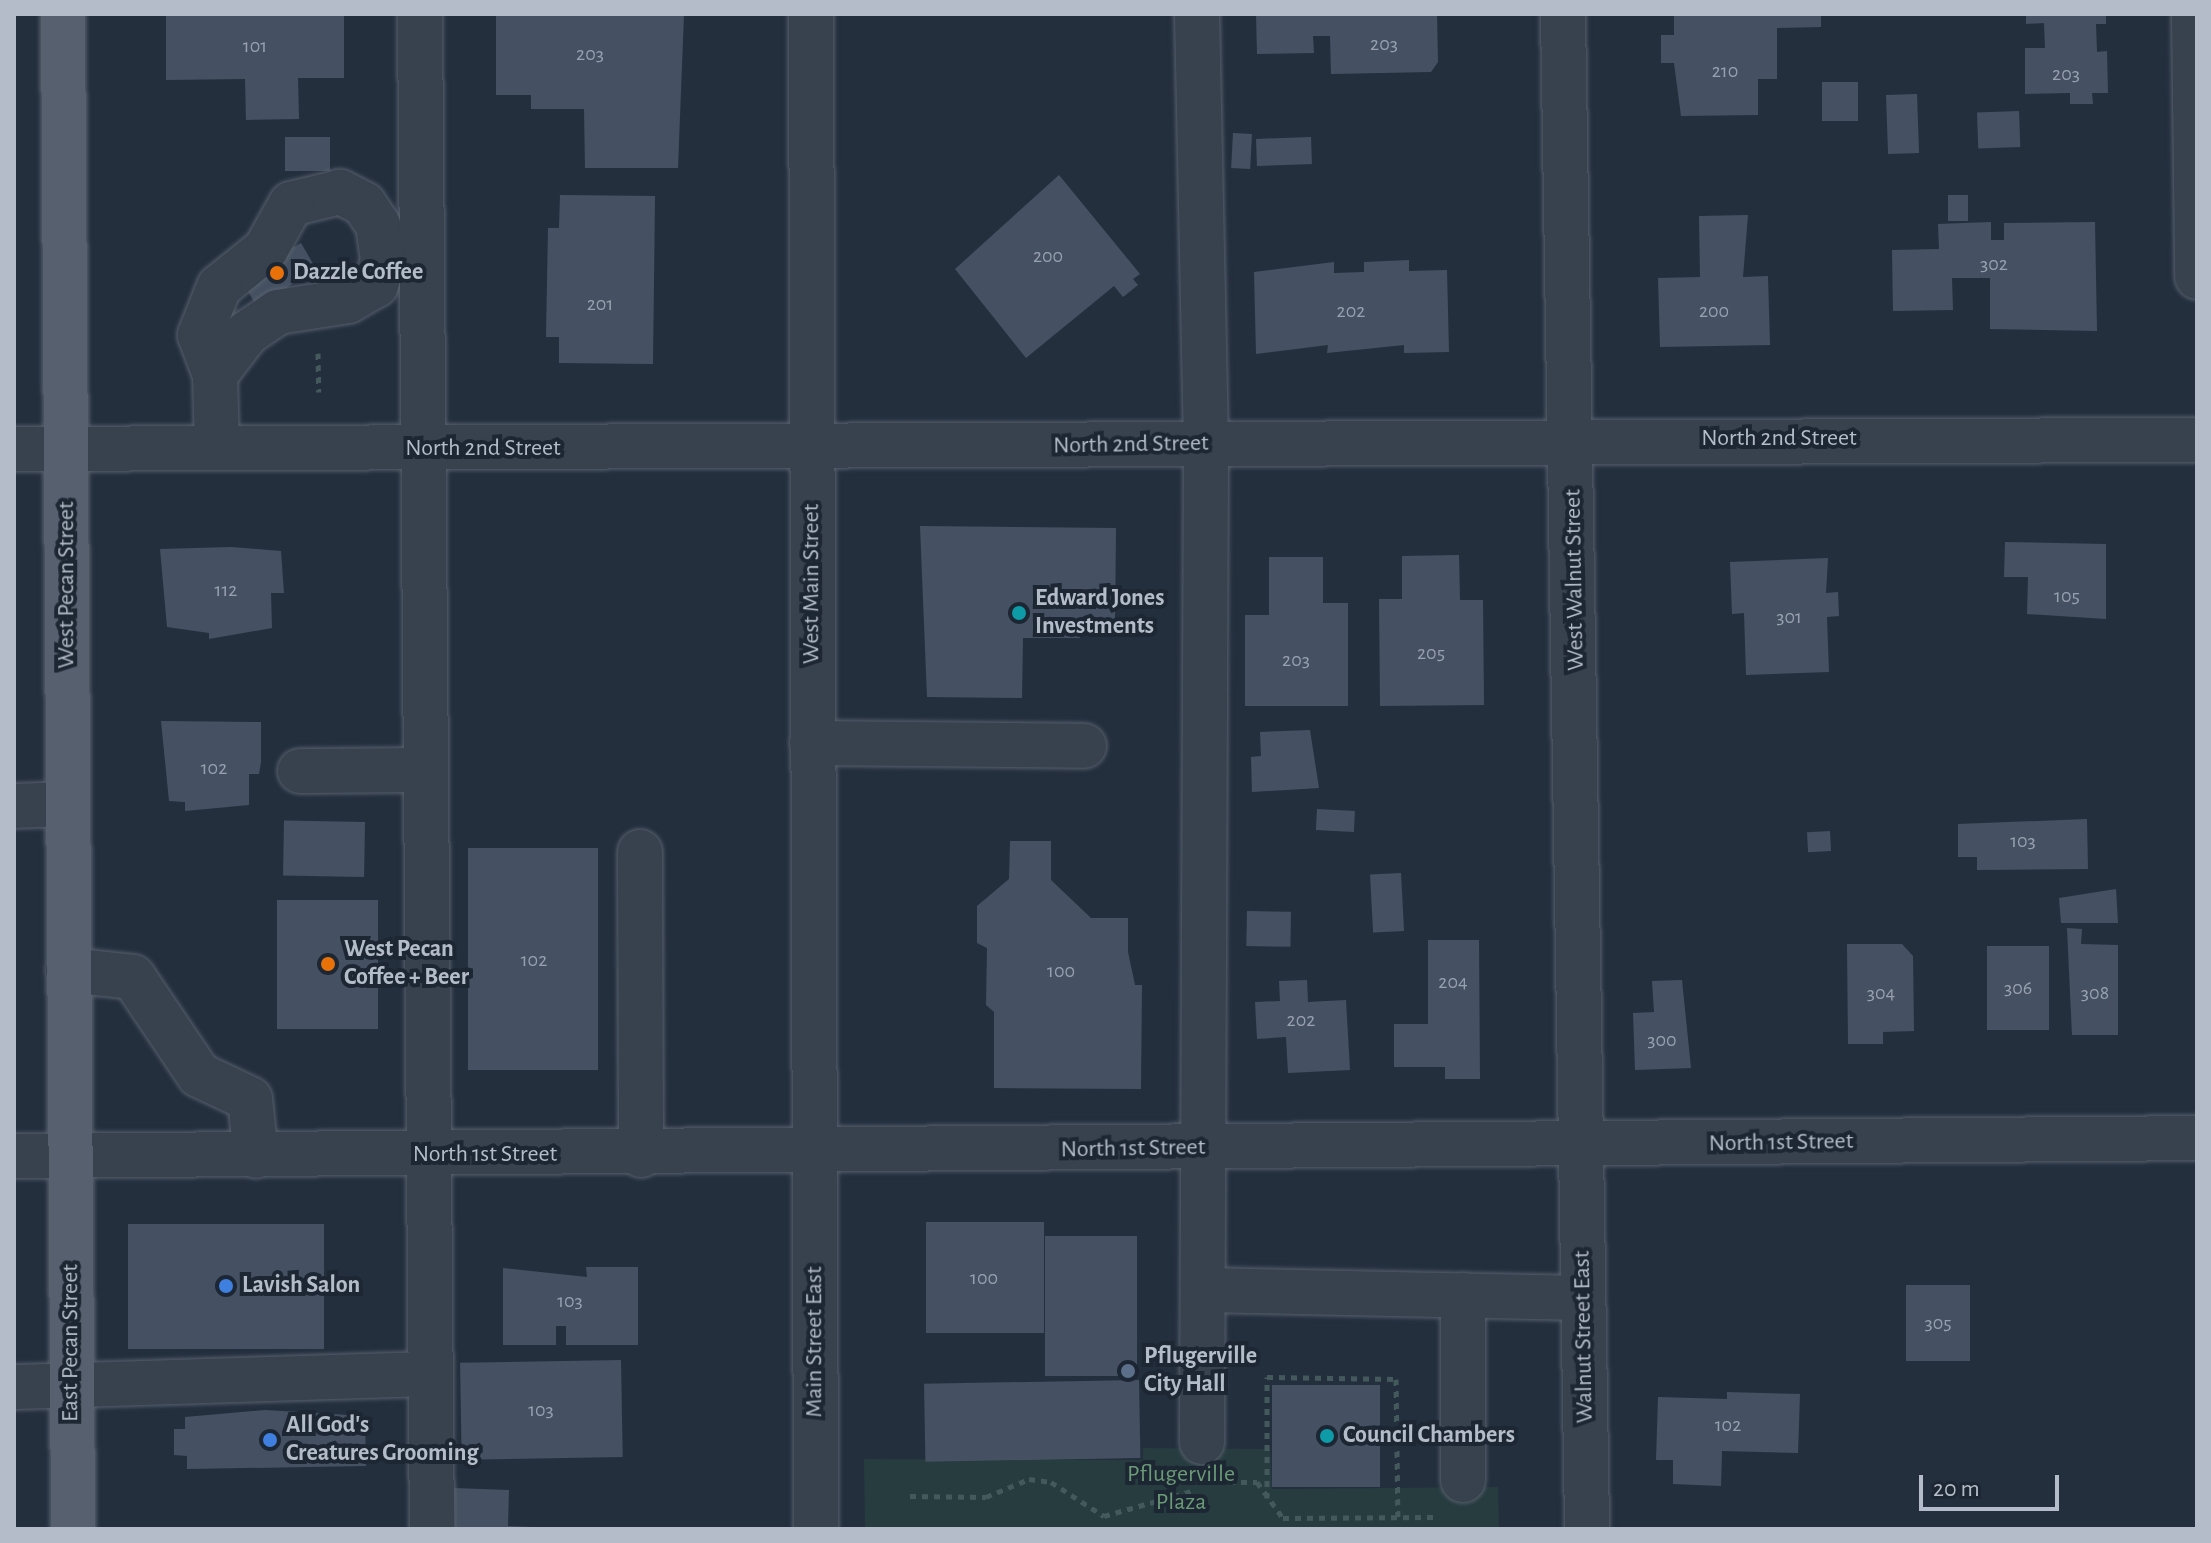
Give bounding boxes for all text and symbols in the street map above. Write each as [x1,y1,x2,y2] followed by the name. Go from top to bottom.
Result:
[1370,32,1398,56] house number: 203
[243,34,267,58] house number: 101
[576,42,604,66] house number: 203
[1712,59,1738,83] house number: 210
[2052,62,2080,86] house number: 203
[1033,244,1063,268] house number: 200
[1980,252,2008,276] house number: 302
[293,259,423,287] place label: Dazzle Coffee
[268,264,286,282] marker: Dazzle Coffee
[587,292,613,316] house number: 201
[1337,299,1365,323] house number: 202
[1699,299,1729,323] house number: 200
[1701,425,1857,453] street label: North 2nd Street
[1053,429,1209,461] street label: North 2nd Street
[405,435,561,463] street label: North 2nd Street
[1559,489,1591,671] street label: West Walnut Street
[53,501,81,669] street label: West Pecan Street
[798,504,826,664] street label: West Main Street
[215,578,237,602] house number: 112
[2054,584,2080,608] house number: 105
[1035,585,1164,641] place label: Edward Jones Investments
[1010,604,1028,622] marker: Edward Jones Investments
[1776,605,1802,629] house number: 301
[1417,641,1445,665] house number: 205
[1282,648,1310,672] house number: 203
[201,756,227,780] house number: 102
[2010,829,2036,853] house number: 103
[344,936,469,992] place label: West Pecan Coffee + Beer
[521,948,547,972] house number: 102
[319,955,337,973] marker: West Pecan Coffee + Beer
[1047,959,1075,983] house number: 100
[1438,970,1468,994] house number: 204
[2004,976,2032,1000] house number: 306
[1867,981,1895,1005] house number: 304
[2081,981,2109,1005] house number: 308
[1287,1008,1315,1032] house number: 202
[1647,1028,1677,1052] house number: 300
[1708,1127,1854,1159] street label: North 1st Street
[1060,1133,1206,1165] street label: North 1st Street
[413,1141,557,1169] street label: North 1st Street
[1568,1250,1600,1424] street label: Walnut Street East
[57,1264,85,1422] street label: East Pecan Street
[801,1266,829,1418] street label: Main Street East
[970,1266,998,1290] house number: 100
[242,1272,360,1300] place label: Lavish Salon
[217,1277,235,1295] marker: Lavish Salon
[557,1289,583,1313] house number: 103
[1924,1311,1952,1335] house number: 305
[1144,1343,1257,1399] place label: Pflugerville City Hall
[1119,1362,1137,1380] marker: Pflugerville City Hall
[528,1398,554,1422] house number: 103
[286,1412,478,1468] place label: All God's Creatures Grooming
[1715,1413,1741,1437] house number: 102
[1343,1422,1515,1450] place label: Council Chambers
[1318,1427,1336,1445] marker: Council Chambers
[261,1431,279,1449] marker: All God's Creatures Grooming
[1923,1459,2063,1509] scale bar
[1127,1461,1235,1517] park label: Pflugerville Plaza
[1933,1477,1980,1501] text: 20 m

